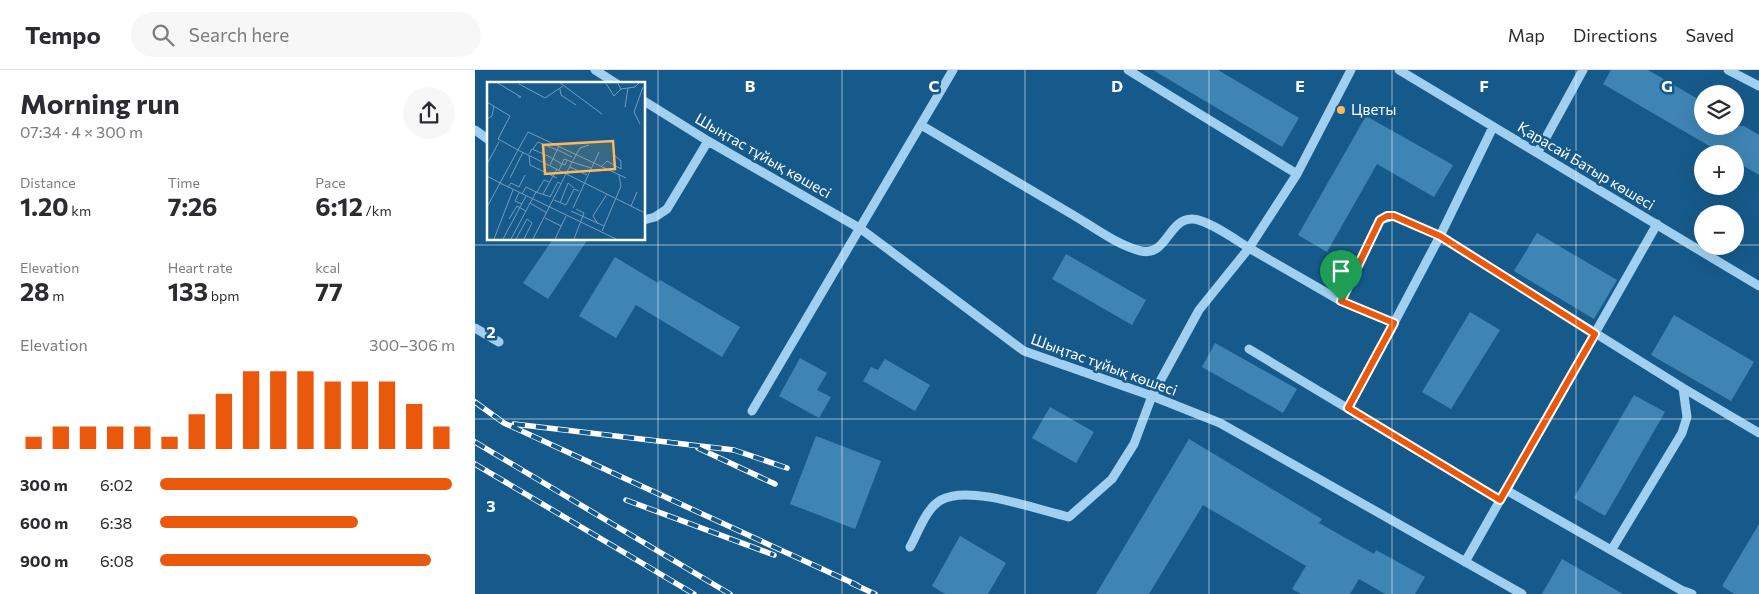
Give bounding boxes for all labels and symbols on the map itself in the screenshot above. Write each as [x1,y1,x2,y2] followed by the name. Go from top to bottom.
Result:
[745,76,756,95] text: B
[929,76,940,95] text: C
[1111,76,1123,95] text: D
[1295,76,1305,95] text: E
[1479,76,1489,95] text: F
[1661,76,1673,95] text: G
[487,82,645,240] inset map
[1351,100,1396,118] place label: Цветы
[1335,104,1347,116] marker: Цветы
[692,109,835,201] street label: Шыңтас тұйық көшесі
[1515,117,1658,213] street label: Қарасай Батыр көшесі
[1320,250,1362,301] pin
[486,322,496,341] text: 2
[1029,329,1180,399] street label: Шыңтас тұйық көшесі
[486,496,496,515] text: 3

